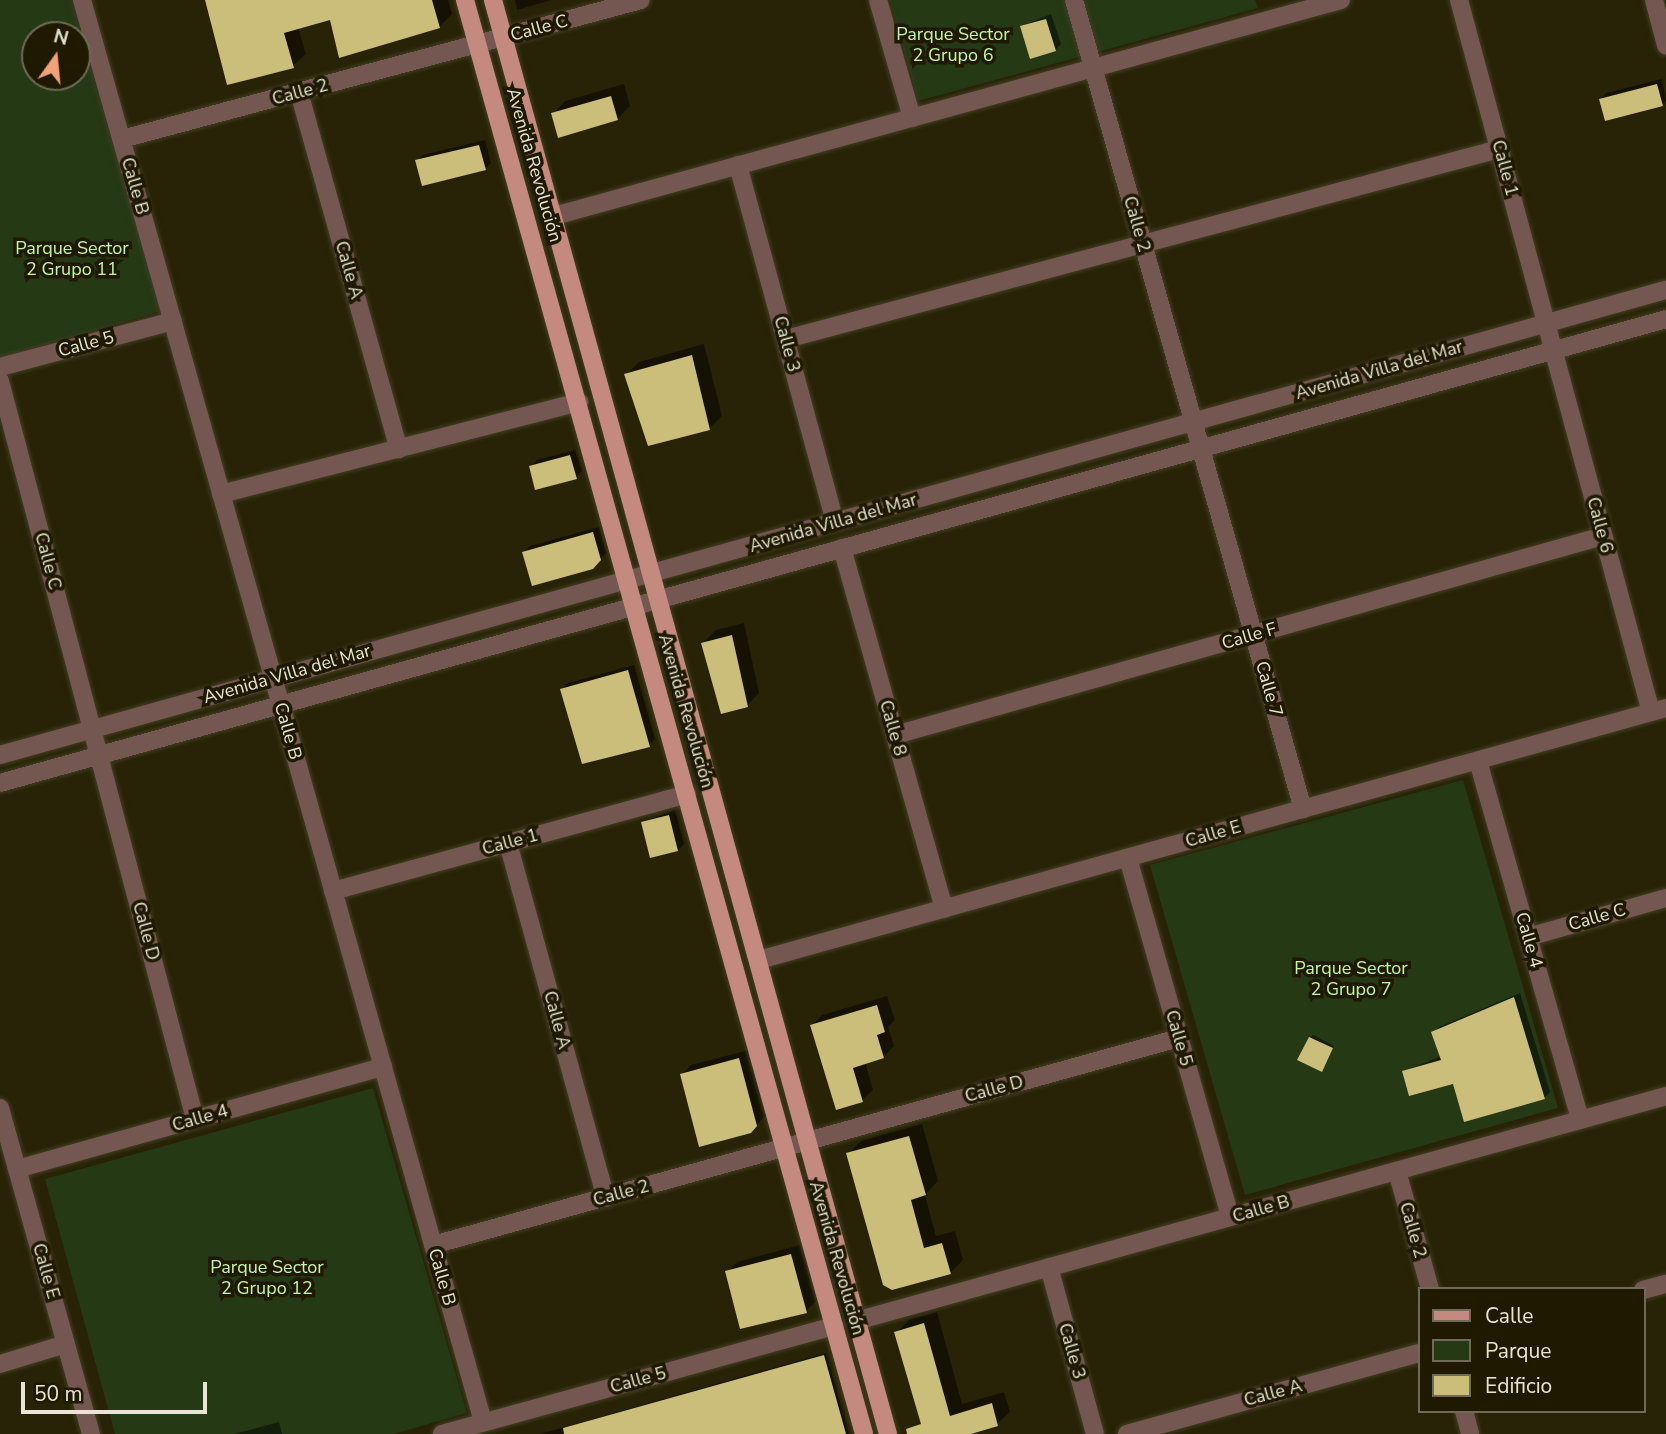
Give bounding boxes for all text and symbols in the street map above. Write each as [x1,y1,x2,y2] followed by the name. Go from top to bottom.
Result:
[508,10,570,46] street label: Calle C
[21,21,91,91] north arrow
[51,23,71,52] text: N
[896,24,1010,66] park label: Parque Sector 2 Grupo 6
[270,74,330,110] street label: Calle 2
[502,86,566,244] street label: Avenida Revolución
[1487,138,1523,198] street label: Calle 1
[117,155,153,217] street label: Calle B
[1119,194,1155,254] street label: Calle 2
[15,238,129,280] park label: Parque Sector 2 Grupo 11
[330,239,368,301] street label: Calle A
[769,314,805,374] street label: Calle 3
[56,326,116,362] street label: Calle 5
[1293,336,1465,404] street label: Avenida Villa del Mar
[747,489,919,557] street label: Avenida Villa del Mar
[1582,495,1618,555] street label: Calle 6
[30,530,66,592] street label: Calle C
[1219,618,1279,654] street label: Calle F
[654,632,718,790] street label: Avenida Revolución
[201,640,373,708] street label: Avenida Villa del Mar
[1251,659,1287,719] street label: Calle 7
[875,698,911,758] street label: Calle 8
[270,700,306,762] street label: Calle B
[1183,816,1243,852] street label: Calle E
[480,824,540,860] street label: Calle 1
[128,899,164,963] street label: Calle D
[1566,899,1628,935] street label: Calle C
[1511,910,1547,970] street label: Calle 4
[1294,958,1408,1000] park label: Parque Sector 2 Grupo 7
[539,989,575,1051] street label: Calle A
[1161,1008,1197,1068] street label: Calle 5
[962,1071,1026,1107] street label: Calle D
[170,1100,230,1136] street label: Calle 4
[591,1175,651,1211] street label: Calle 2
[805,1179,869,1337] street label: Avenida Revolución
[1230,1191,1292,1227] street label: Calle B
[1395,1200,1431,1260] street label: Calle 2
[28,1241,64,1301] street label: Calle E
[424,1246,460,1308] street label: Calle B
[210,1257,324,1300] park label: Parque Sector 2 Grupo 12
[1418,1287,1645,1413] legend
[1485,1302,1533,1330] text: Calle
[1054,1321,1090,1381] street label: Calle 3
[1485,1337,1552,1365] text: Parque
[608,1362,668,1398] street label: Calle 5
[24,1368,210,1412] scale bar
[1485,1372,1552,1400] text: Edificio
[1242,1375,1304,1411] street label: Calle A
[34,1380,83,1408] text: 50 m

